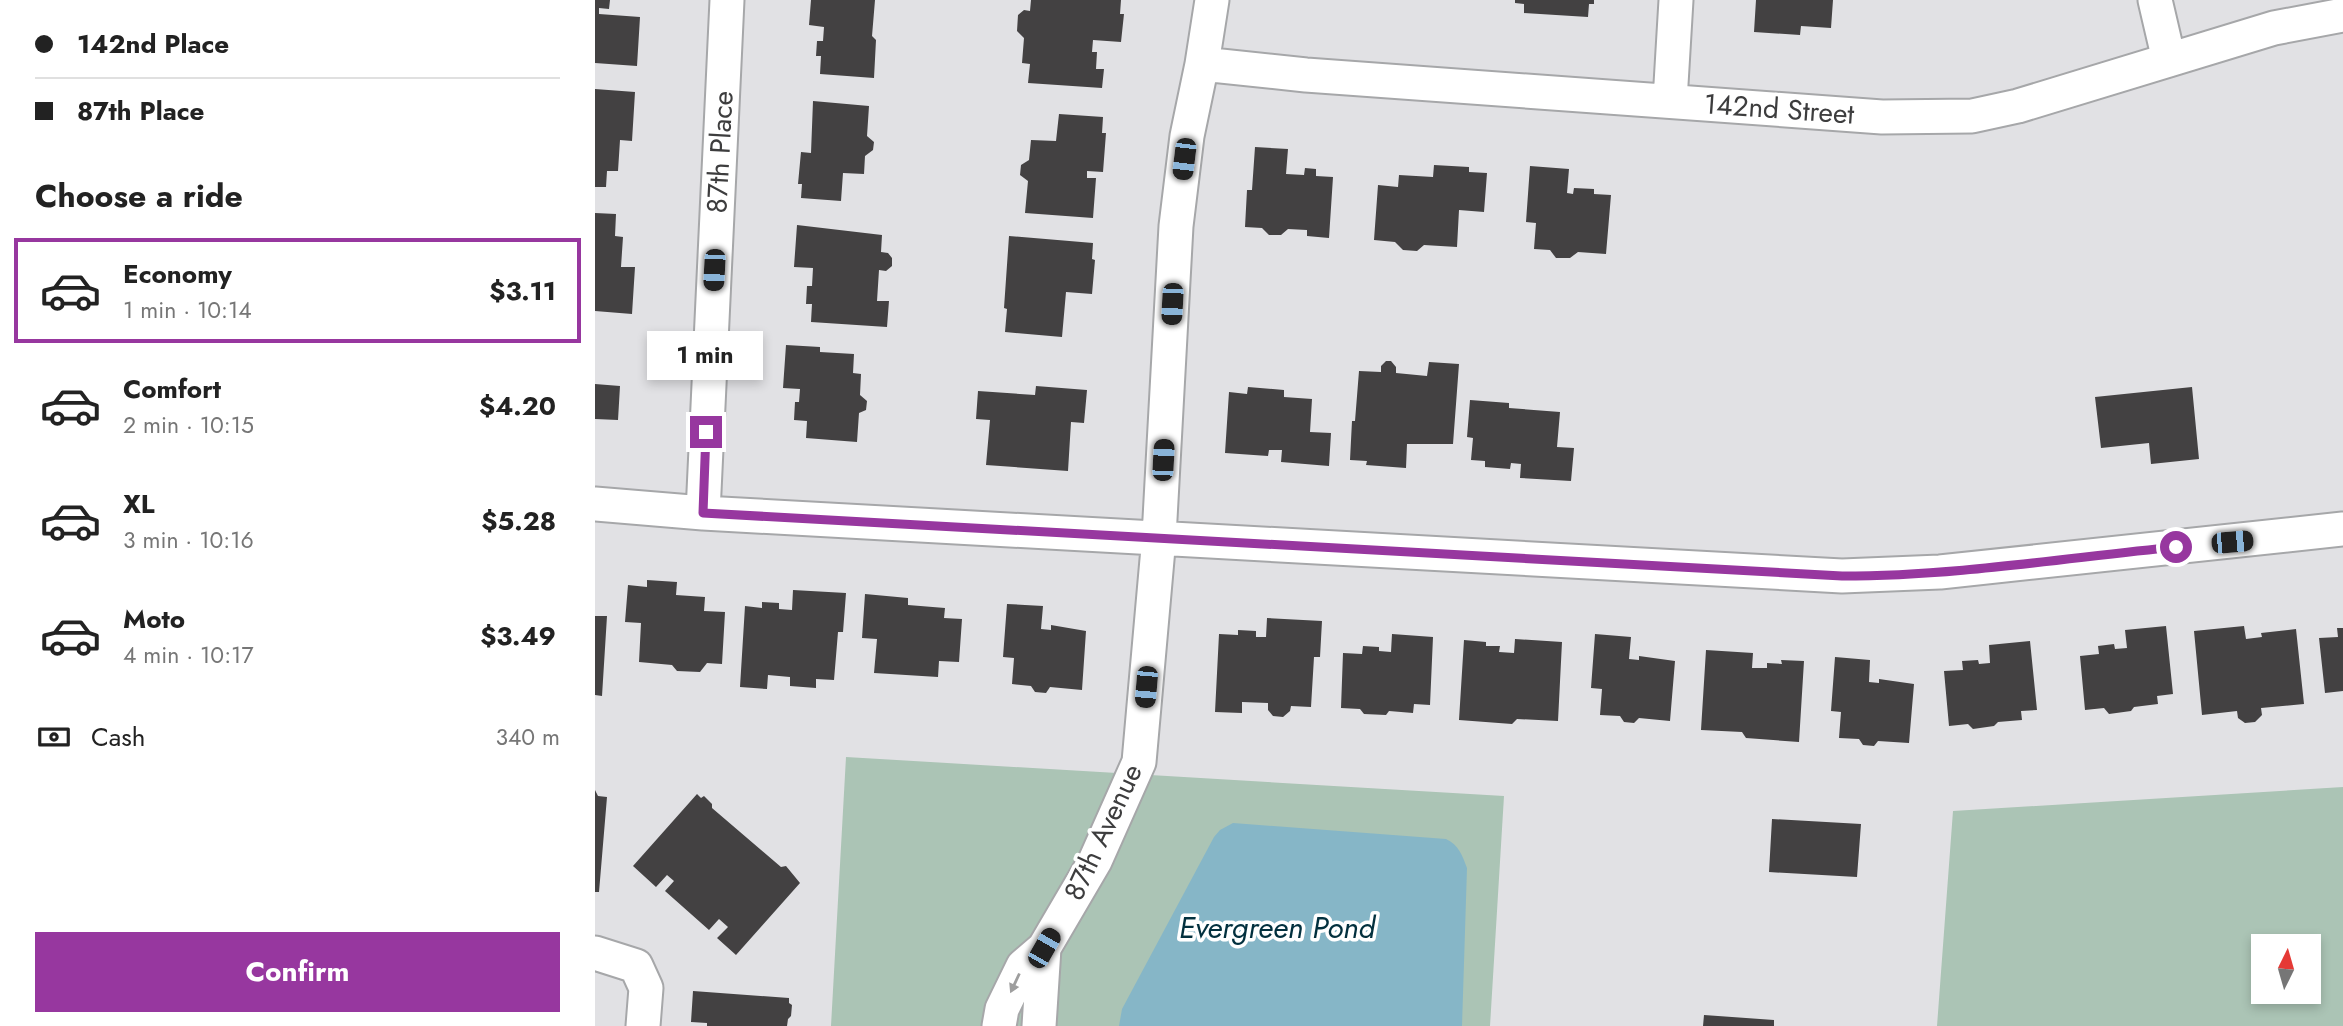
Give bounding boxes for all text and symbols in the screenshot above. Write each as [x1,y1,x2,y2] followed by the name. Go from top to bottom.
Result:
[77,25,229,63] text: 142nd Place
[1702,83,1856,135] street label: 142nd Street
[696,90,744,214] street label: 87th Place
[77,92,204,130] text: 87th Place
[1172,137,1197,181] car
[35,173,243,219] text: Choose a ride
[703,248,726,292] car
[123,255,232,293] text: Economy
[39,259,102,322] icon: car
[489,272,556,310] text: $3.11
[1161,282,1184,326] car
[123,293,252,327] text: 1 min · 10:14
[648,330,764,380] callout: 1 min
[676,338,734,372] text: 1 min
[123,370,221,408] text: Comfort
[39,374,102,437] icon: car
[479,387,556,425] text: $4.20
[123,408,254,442] text: 2 min · 10:15
[690,416,722,448] route end
[1152,438,1175,482] car
[123,485,155,523] text: XL
[39,489,102,552] icon: car
[481,502,556,540] text: $5.28
[123,523,254,557] text: 3 min · 10:16
[2211,530,2254,554] car
[2160,531,2192,563] route start
[123,600,185,638] text: Moto
[39,604,102,667] icon: car
[480,617,556,655] text: $3.49
[123,638,253,672] text: 4 min · 10:17
[1134,665,1159,709] car
[35,718,73,756] icon: cash
[91,718,145,756] text: Cash
[495,720,560,754] text: 340 m
[1053,757,1153,907] street label: 87th Avenue
[1179,906,1376,949] water label: Evergreen Pond
[1025,925,1064,971] car
[35,932,560,1012] button: Confirm
[2251,934,2321,1004] north arrow
[2251,934,2321,1004] map controls
[1009,972,1020,993] one-way arrow

